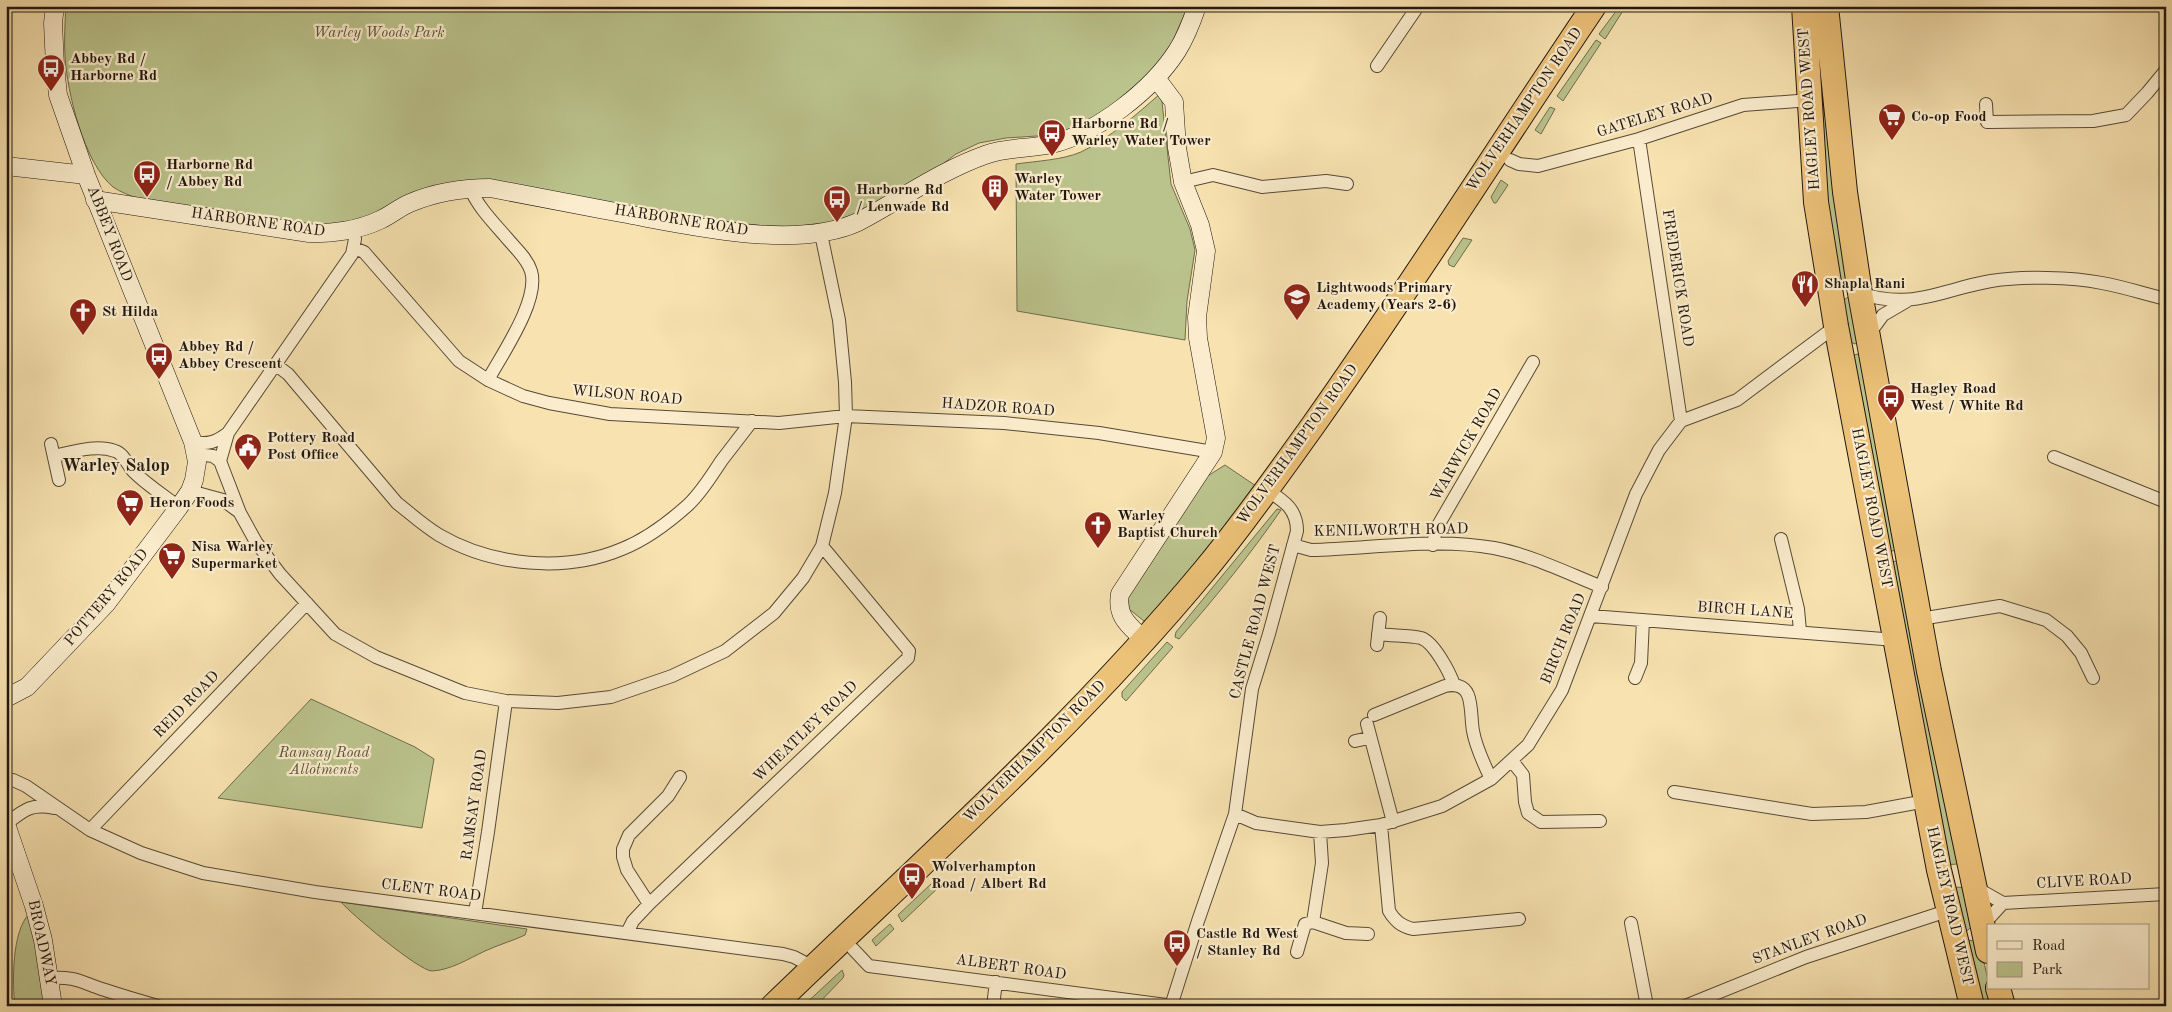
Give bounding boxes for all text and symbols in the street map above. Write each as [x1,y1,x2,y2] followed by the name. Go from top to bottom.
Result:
[1465,25,1585,195] street label: WOLVERHAMPTON ROAD
[313,26,445,41] park label: Warley Woods Park
[1797,27,1823,191] street label: HAGLEY ROAD WEST
[70,52,157,84] place label: Abbey Rd / Harborne Rd
[36,53,66,92] bus stop icon: Abbey Rd / Harborne Rd
[1595,91,1715,141] street label: GATELEY ROAD
[1877,102,1907,141] supermarket icon: Co-op Food
[1911,110,1987,125] place label: Co-op Food
[1071,117,1211,149] place label: Harborne Rd / Warley Water Tower
[1037,118,1067,157] bus stop icon: Harborne Rd / Warley Water Tower
[166,158,253,190] place label: Harborne Rd / Abbey Rd
[132,159,162,198] bus stop icon: Harborne Rd / Abbey Rd
[1014,172,1102,204] place label: Warley Water Tower
[980,173,1010,212] building icon: Warley Water Tower
[856,183,949,215] place label: Harborne Rd / Lenwade Rd
[84,184,134,284] street label: ABBEY ROAD
[822,184,852,223] bus stop icon: Harborne Rd / Lenwade Rd
[613,203,749,239] street label: HARBORNE ROAD
[190,206,326,240] street label: HARBORNE ROAD
[1659,208,1695,348] street label: FREDERICK ROAD
[1790,269,1820,308] restaurant icon: Shapla Rani
[1824,277,1905,292] place label: Shapla Rani
[1316,281,1457,313] place label: Lightwoods Primary Academy (Years 2-6)
[1282,282,1312,321] school or university icon: Lightwoods Primary Academy (Years 2-6)
[68,297,98,336] church icon: St Hilda
[102,305,158,320] place label: St Hilda
[178,340,283,372] place label: Abbey Rd / Abbey Crescent
[144,341,174,380] bus stop icon: Abbey Rd / Abbey Crescent
[1235,362,1361,528] street label: WOLVERHAMPTON ROAD
[1910,382,2024,414] place label: Hagley Road West / White Rd
[1876,383,1906,422] bus stop icon: Hagley Road West / White Rd
[571,384,683,408] street label: WILSON ROAD
[1429,386,1505,504] street label: WARWICK ROAD
[941,397,1055,419] street label: HADZOR ROAD
[1848,427,1894,589] street label: HAGLEY ROAD WEST
[267,431,355,463] place label: Pottery Road Post Office
[233,432,263,471] public building icon: Pottery Road Post Office
[62,457,170,475] district label: Warley Salop
[115,488,145,527] supermarket icon: Heron Foods
[149,496,234,511] place label: Heron Foods
[1117,509,1218,541] place label: Warley Baptist Church
[1083,510,1113,549] church icon: Warley Baptist Church
[1313,522,1469,540] street label: KENILWORTH ROAD
[191,540,278,572] place label: Nisa Warley Supermarket
[157,541,187,580] supermarket icon: Nisa Warley Supermarket
[1228,543,1284,701] street label: CASTLE ROAD WEST
[62,547,152,649] street label: POTTERY ROAD
[1539,591,1589,687] street label: BIRCH ROAD
[1696,600,1794,622] street label: BIRCH LANE
[152,669,222,741] street label: REID ROAD
[961,678,1109,826] street label: WOLVERHAMPTON ROAD
[751,679,861,785] street label: WHEATLEY ROAD
[278,746,370,778] park label: Ramsay Road Allotments
[460,749,490,861] street label: RAMSAY ROAD
[1923,825,1975,987] street label: HAGLEY ROAD WEST
[931,860,1046,892] place label: Wolverhampton Road / Albert Rd
[897,861,927,900] bus stop icon: Wolverhampton Road / Albert Rd
[2036,872,2132,892] street label: CLIVE ROAD
[380,877,482,905] street label: CLENT ROAD
[25,899,57,987] street label: BROADWAY
[1751,912,1869,968] street label: STANLEY ROAD
[1987,924,2150,990] legend
[1196,927,1299,959] place label: Castle Rd West / Stanley Rd
[1162,928,1192,967] bus stop icon: Castle Rd West / Stanley Rd
[2032,939,2066,954] text: Road
[955,953,1067,983] street label: ALBERT ROAD
[2032,963,2063,978] text: Park

